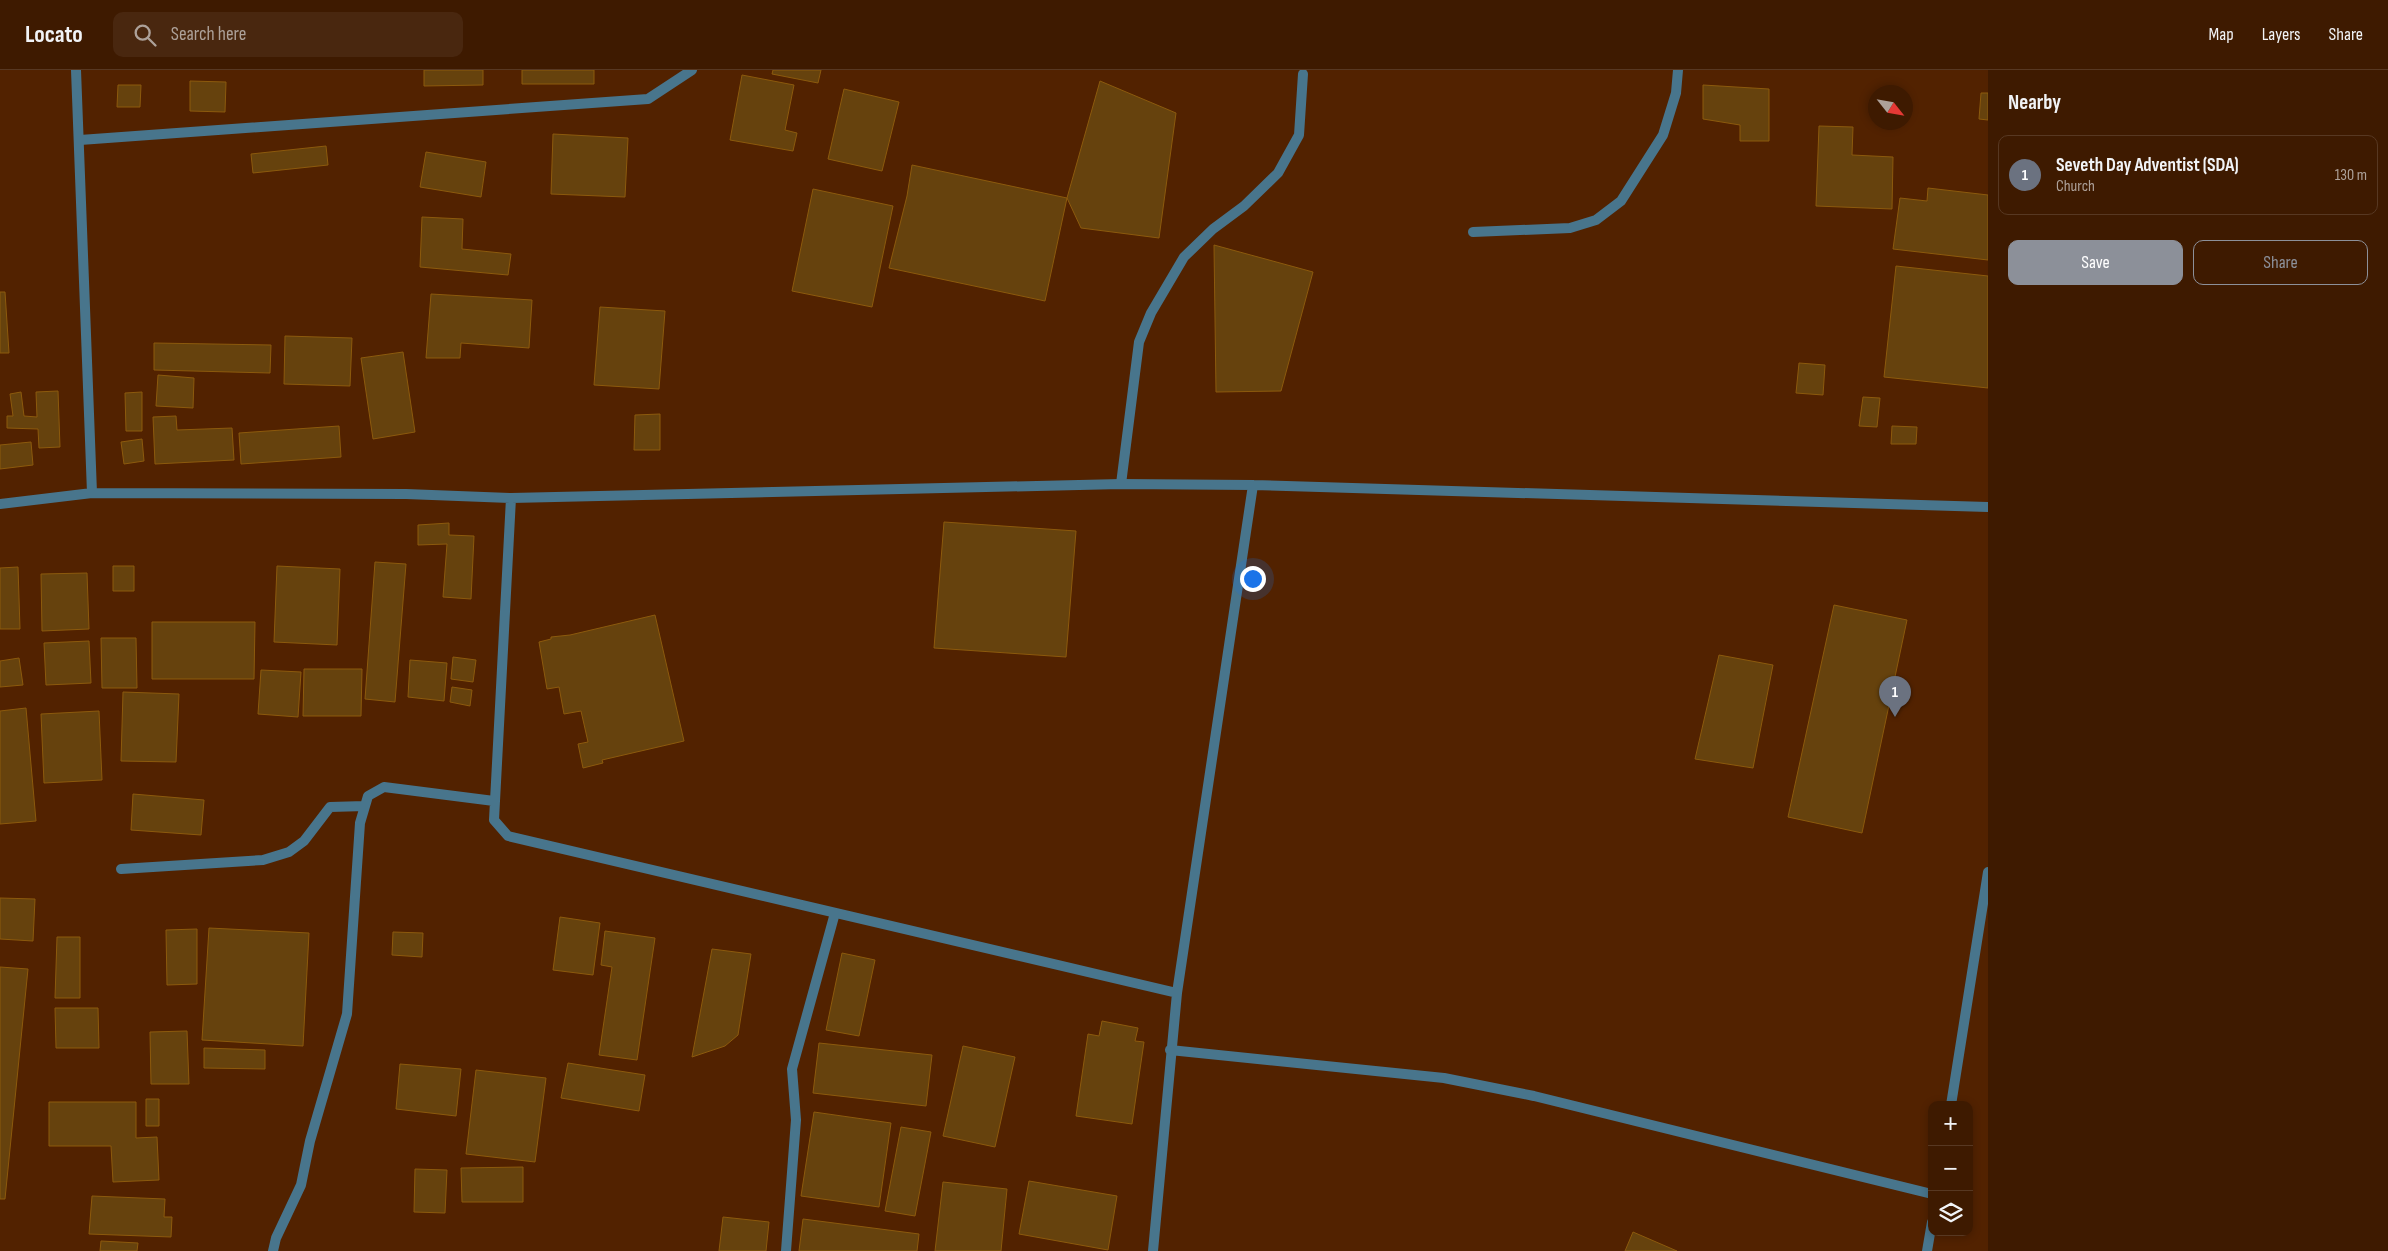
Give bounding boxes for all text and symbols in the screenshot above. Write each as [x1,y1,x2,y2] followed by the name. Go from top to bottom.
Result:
[113,12,463,57] search box
[25,20,83,49] text: Locato
[131,21,159,49] icon: search
[171,23,246,46] text: Search here
[2209,24,2234,45] text: Map
[2262,24,2301,45] text: Layers
[2329,24,2363,45] text: Share
[1868,85,1913,130] north arrow
[2008,90,2061,115] text: Nearby
[2056,154,2239,177] text: Seveth Day Adventist (SDA)
[2022,166,2028,185] text: 1
[2335,166,2367,185] text: 130 m
[2056,177,2095,196] text: Church
[2008,240,2183,285] button: Save
[2193,240,2368,285] button: Share
[1240,566,1266,592] your location
[1879,676,1911,717] pin: 1
[1928,1101,1973,1236] map controls
[1928,1101,1973,1146] button: +
[1928,1146,1973,1191] button: −
[1928,1191,1973,1236] button: layers

